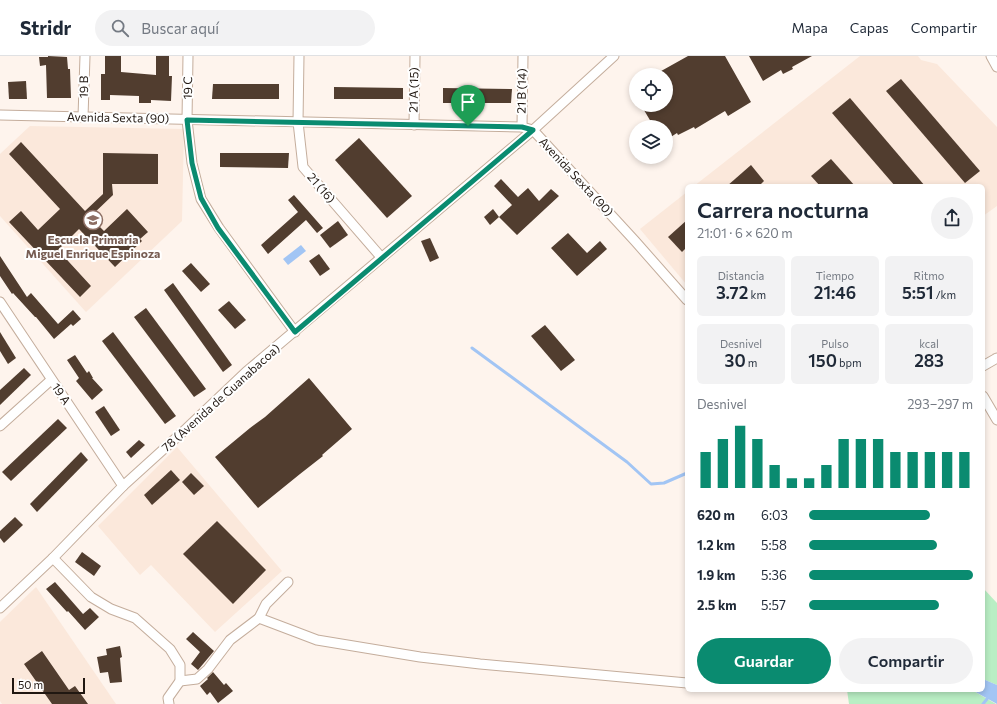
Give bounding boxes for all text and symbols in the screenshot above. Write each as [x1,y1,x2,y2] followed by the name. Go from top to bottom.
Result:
[95,10,375,46] search box
[20,16,71,39] text: Stridr
[109,17,131,39] icon: search
[141,19,219,37] text: Buscar aquí
[792,19,828,36] text: Mapa
[850,19,889,36] text: Capas
[911,19,977,36] text: Compartir
[406,67,420,113] street label: 21 A (15)
[514,68,528,114] street label: 21 B (14)
[629,68,673,164] map controls
[629,68,673,112] button: locate
[76,75,90,98] street label: 19 B
[180,76,194,100] street label: 19 C
[451,85,485,126] pin
[457,91,479,113] icon: arrive
[67,109,169,125] street label: Avenida Sexta (90)
[629,120,673,164] button: layers
[537,134,617,219] street label: Avenida Sexta (90)
[305,169,339,205] street label: 21 (16)
[697,196,869,223] text: Carrera nocturna
[931,197,973,239] button: share
[82,209,104,231] school or university icon: Escuela Primaria Miguel Enrique Espinoza
[697,225,793,241] text: 21:01 · 6 × 620 m
[26,232,160,260] place label: Escuela Primaria Miguel Enrique Espinoza
[718,269,764,282] text: Distancia
[816,269,854,282] text: Tiempo
[914,269,944,282] text: Ritmo
[716,282,748,303] text: 3.72
[814,282,856,303] text: 21:46
[902,282,934,303] text: 5:51
[748,288,766,301] text: km
[934,288,956,301] text: /km
[720,337,762,350] text: Desnivel
[821,337,849,350] text: Pulso
[919,337,939,350] text: kcal
[158,341,282,454] street label: 78 (Avenida de Guanabacoa)
[725,350,746,371] text: 30
[808,350,837,371] text: 150
[914,350,944,371] text: 283
[746,356,757,369] text: m
[837,356,862,369] text: bpm
[50,380,74,407] street label: 19 A
[697,396,747,412] text: Desnivel
[907,396,973,412] text: 293–297 m
[697,507,735,523] text: 620 m
[761,507,788,523] text: 6:03
[697,537,735,553] text: 1.2 km
[761,537,787,553] text: 5:58
[697,567,735,583] text: 1.9 km
[761,567,787,583] text: 5:36
[697,597,737,613] text: 2.5 km
[761,597,786,613] text: 5:57
[697,638,831,684] button: Guardar
[839,638,973,684] button: Compartir
[12,676,85,695] scale bar
[18,678,43,691] text: 50 m

